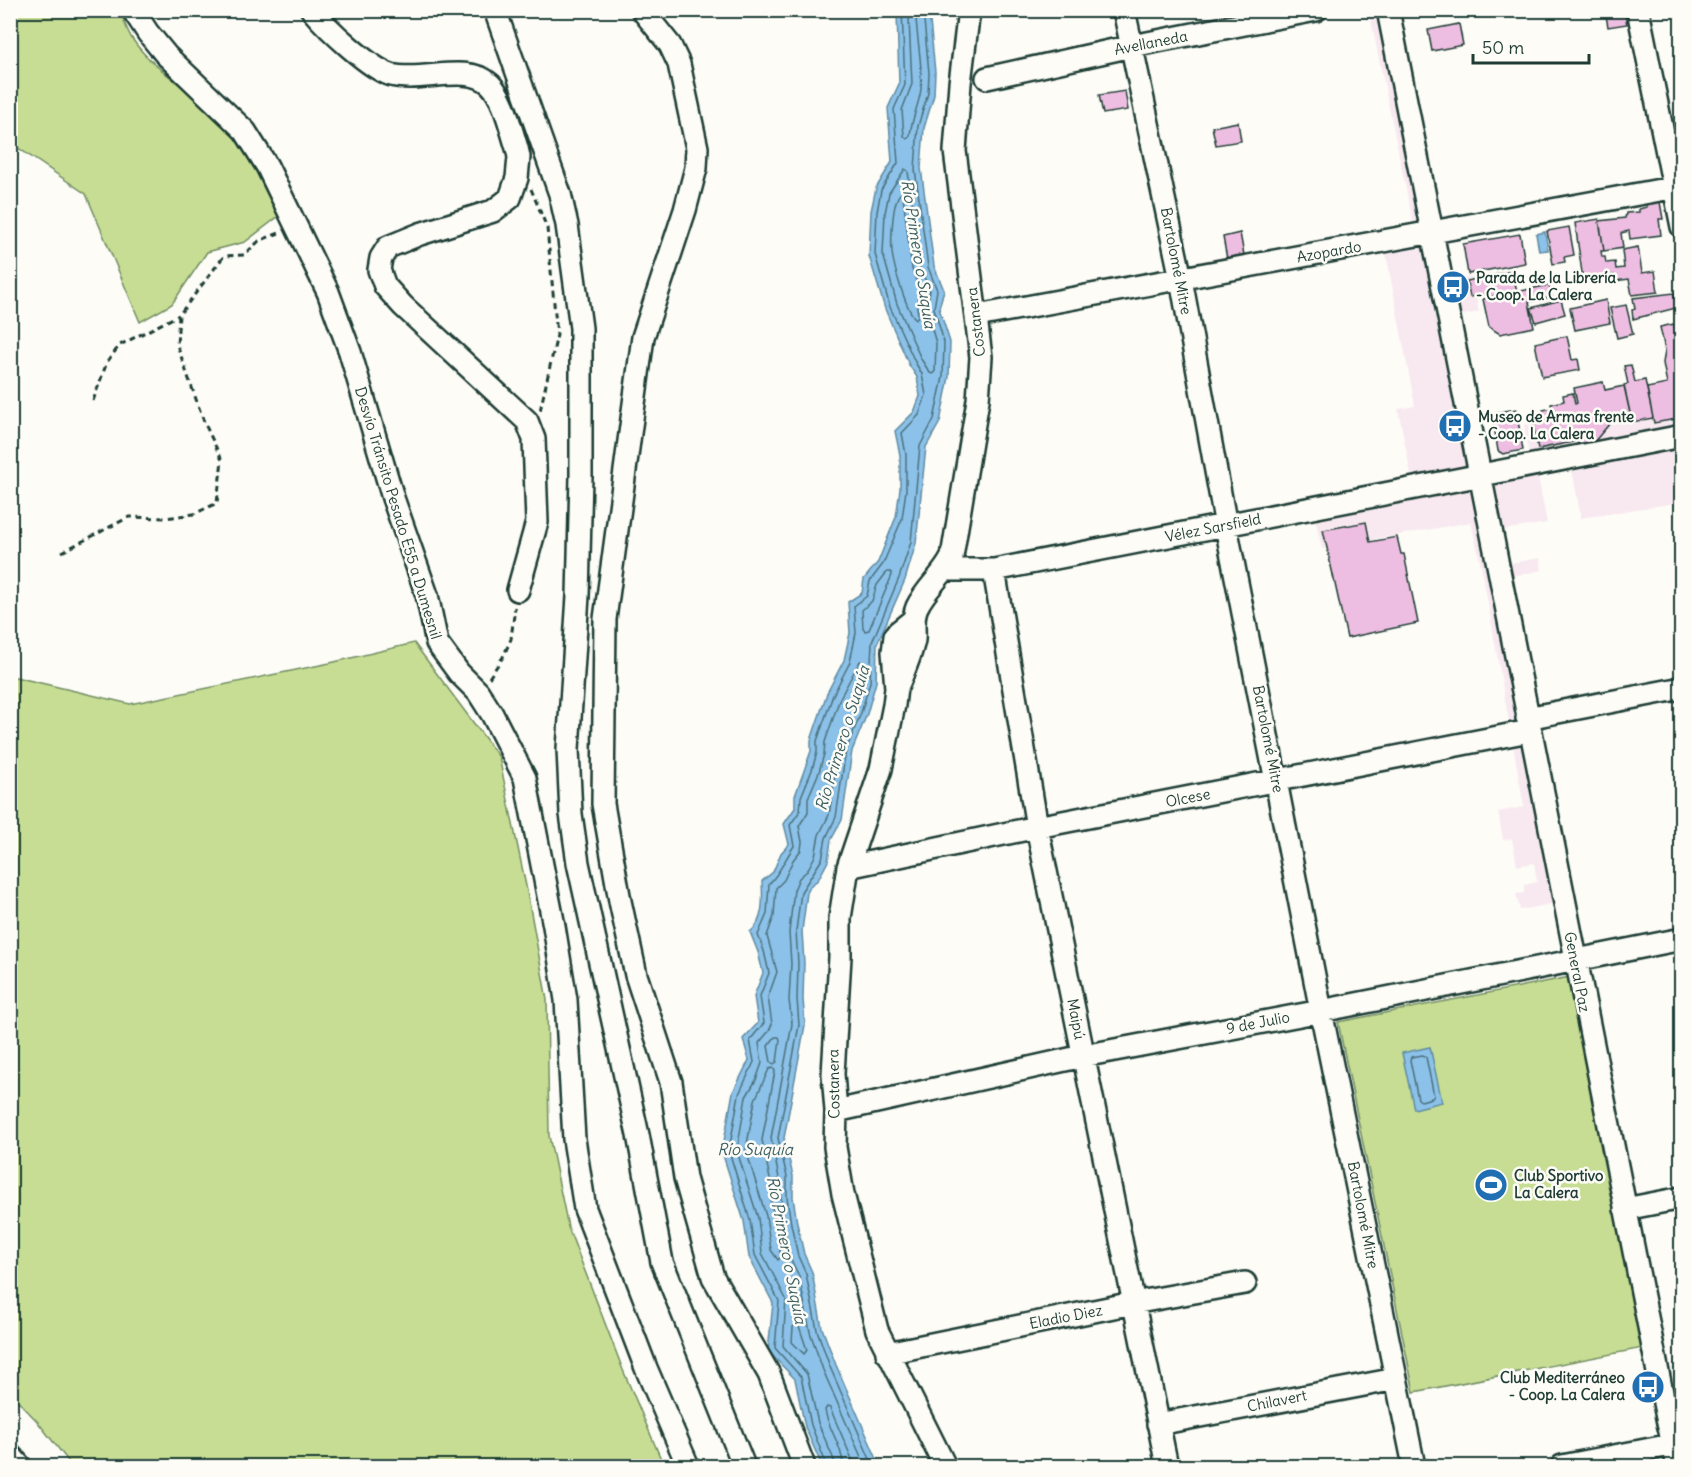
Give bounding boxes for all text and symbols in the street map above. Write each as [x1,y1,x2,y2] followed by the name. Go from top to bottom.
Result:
[1113,26,1190,59] street label: Avellaneda
[1473,27,1588,65] scale bar
[1482,36,1524,59] text: 50 m
[897,178,941,330] water label: Río Primero o Suquía
[1157,206,1196,316] street label: Bartolomé Mitre
[1295,236,1363,267] street label: Azopardo
[1476,268,1617,305] place label: Parada de la Librería - Coop. La Calera
[1435,269,1471,305] bus stop icon: Parada de la Librería - Coop. La Calera
[962,286,989,358] street label: Costanera
[351,384,446,641] street label: Desvío Tránsito Pesado E55 a Dumesnil
[1478,407,1634,444] place label: Museo de Armas frente - Coop. La Calera
[1437,408,1473,444] bus stop icon: Museo de Armas frente - Coop. La Calera
[1163,509,1263,546] street label: Vélez Sarsfield
[811,663,874,813] water label: Río Primero o Suquía
[1249,684,1288,794] street label: Bartolomé Mitre
[1164,784,1212,811] street label: Olcese
[1560,930,1595,1014] street label: General Paz
[1063,997,1090,1041] street label: Maipú
[1225,1007,1291,1038] street label: 9 de Julio
[823,1048,844,1119] street label: Costanera
[717,1139,794,1159] water label: Río Suquía
[1344,1160,1383,1270] street label: Bartolomé Mitre
[1514,1166,1604,1202] place label: Club Sportivo La Calera
[1473,1167,1509,1203] sports icon: Club Sportivo La Calera
[763,1174,811,1326] water label: Río Primero o Suquía
[1028,1300,1104,1333] street label: Eladio Diez
[1500,1368,1626,1405] place label: Club Mediterráneo - Coop. La Calera
[1630,1369,1666,1405] bus stop icon: Club Mediterráneo - Coop. La Calera
[1245,1385,1308,1416] street label: Chilavert

